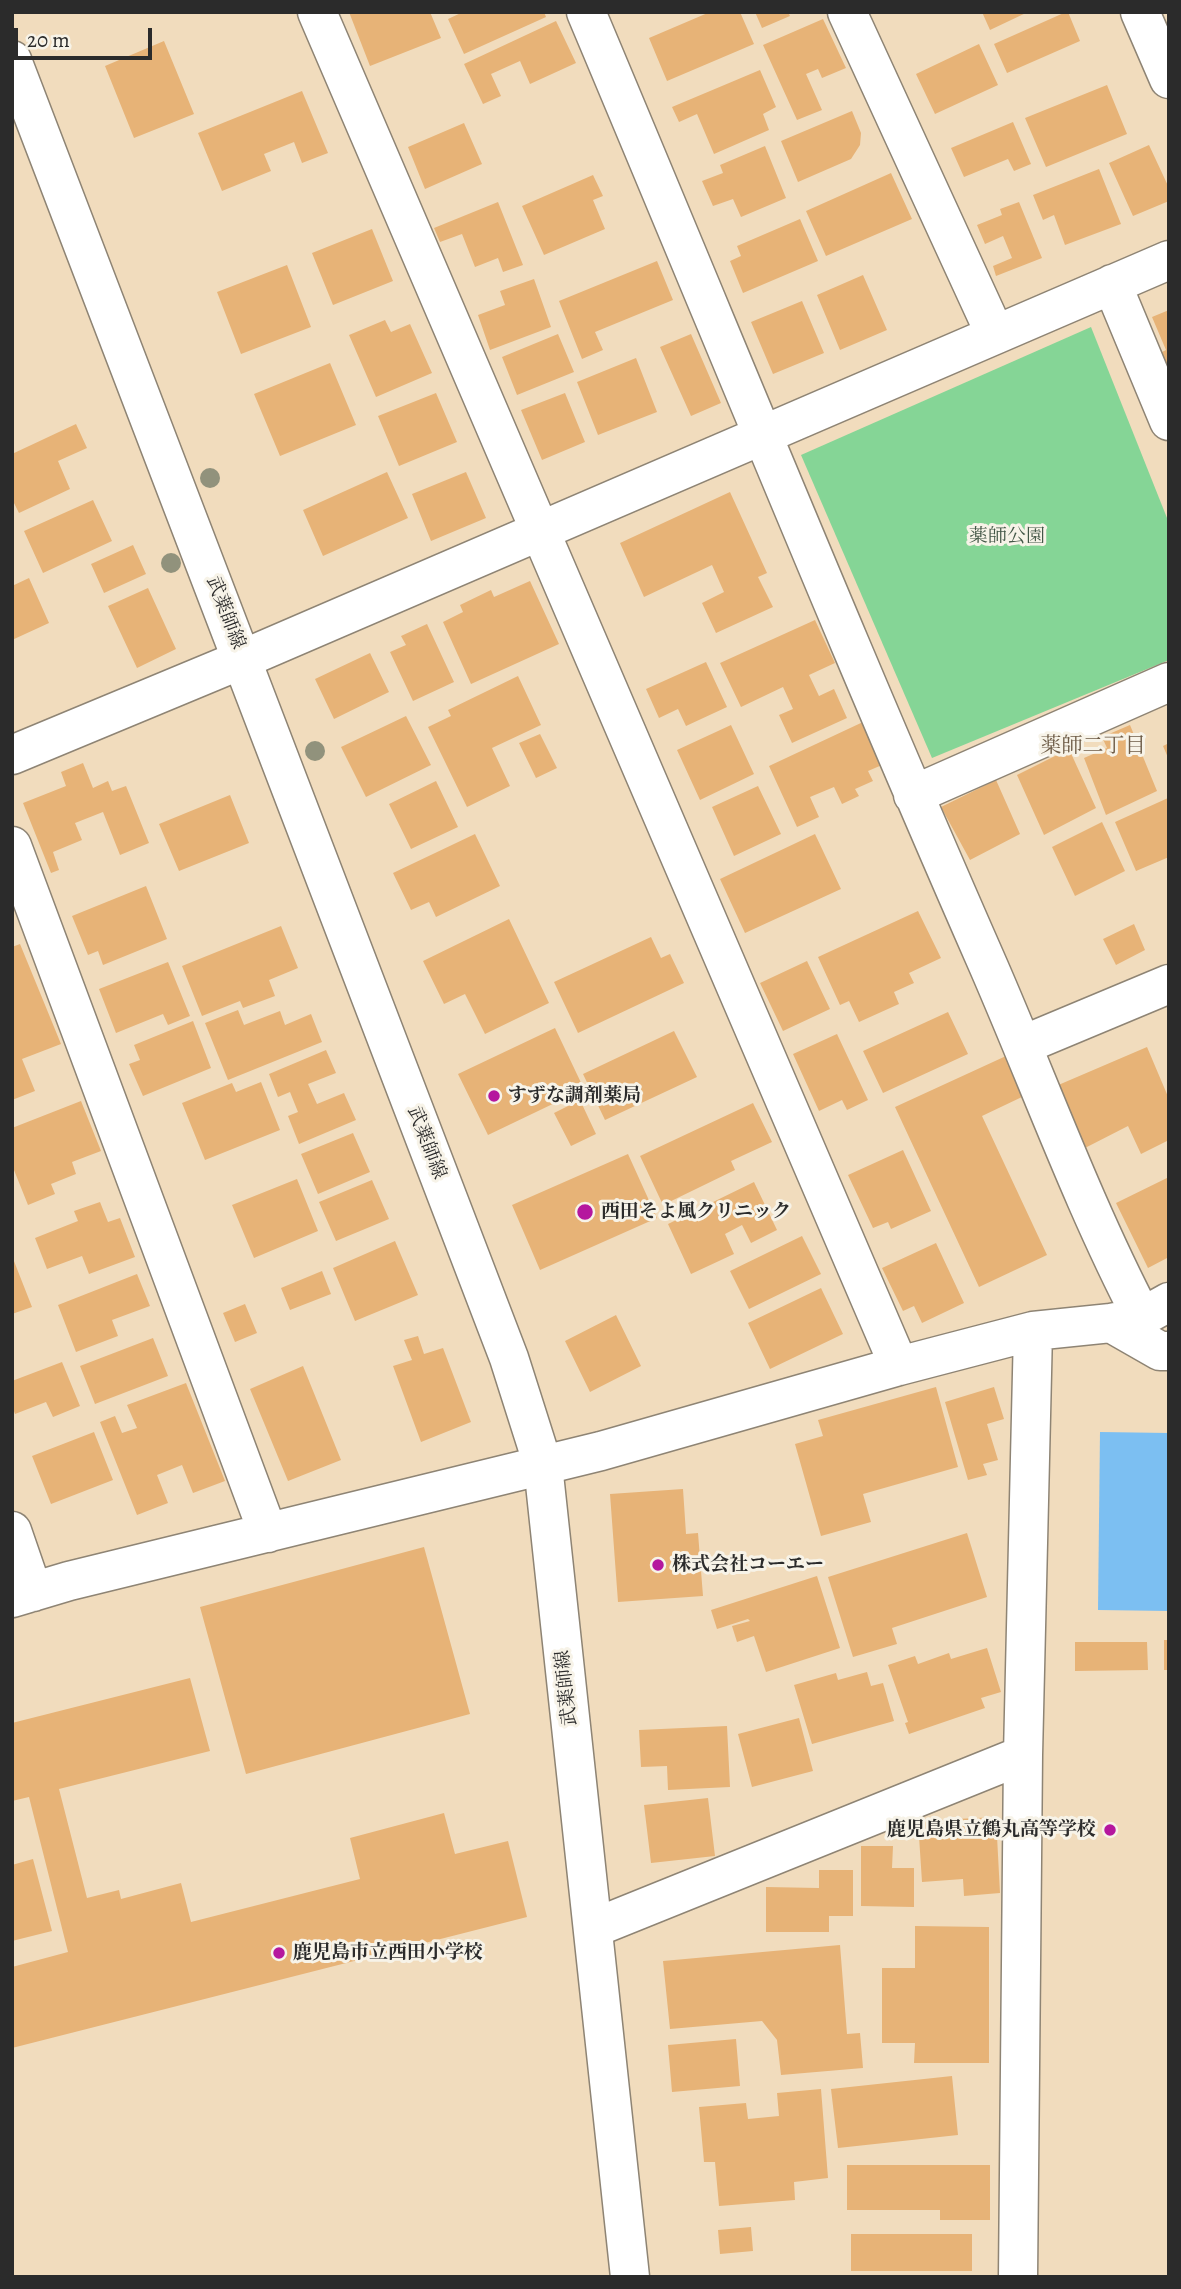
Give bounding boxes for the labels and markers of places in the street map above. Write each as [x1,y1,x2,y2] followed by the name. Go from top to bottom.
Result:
[508,1085,641,1107] place label: すずな調剤薬局
[486,1088,502,1104] marker: すずな調剤薬局
[601,1201,791,1223] place label: 西田そよ風クリニック
[575,1202,595,1222] marker: 西田そよ風クリニック
[672,1554,824,1576] place label: 株式会社コーエー
[650,1557,666,1573] marker: 株式会社コーエー
[887,1819,1096,1841] place label: 鹿児島県立鶴丸高等学校
[1102,1822,1118,1838] marker: 鹿児島県立鶴丸高等学校
[293,1942,483,1964] place label: 鹿児島市立西田小学校
[271,1945,287,1961] marker: 鹿児島市立西田小学校

